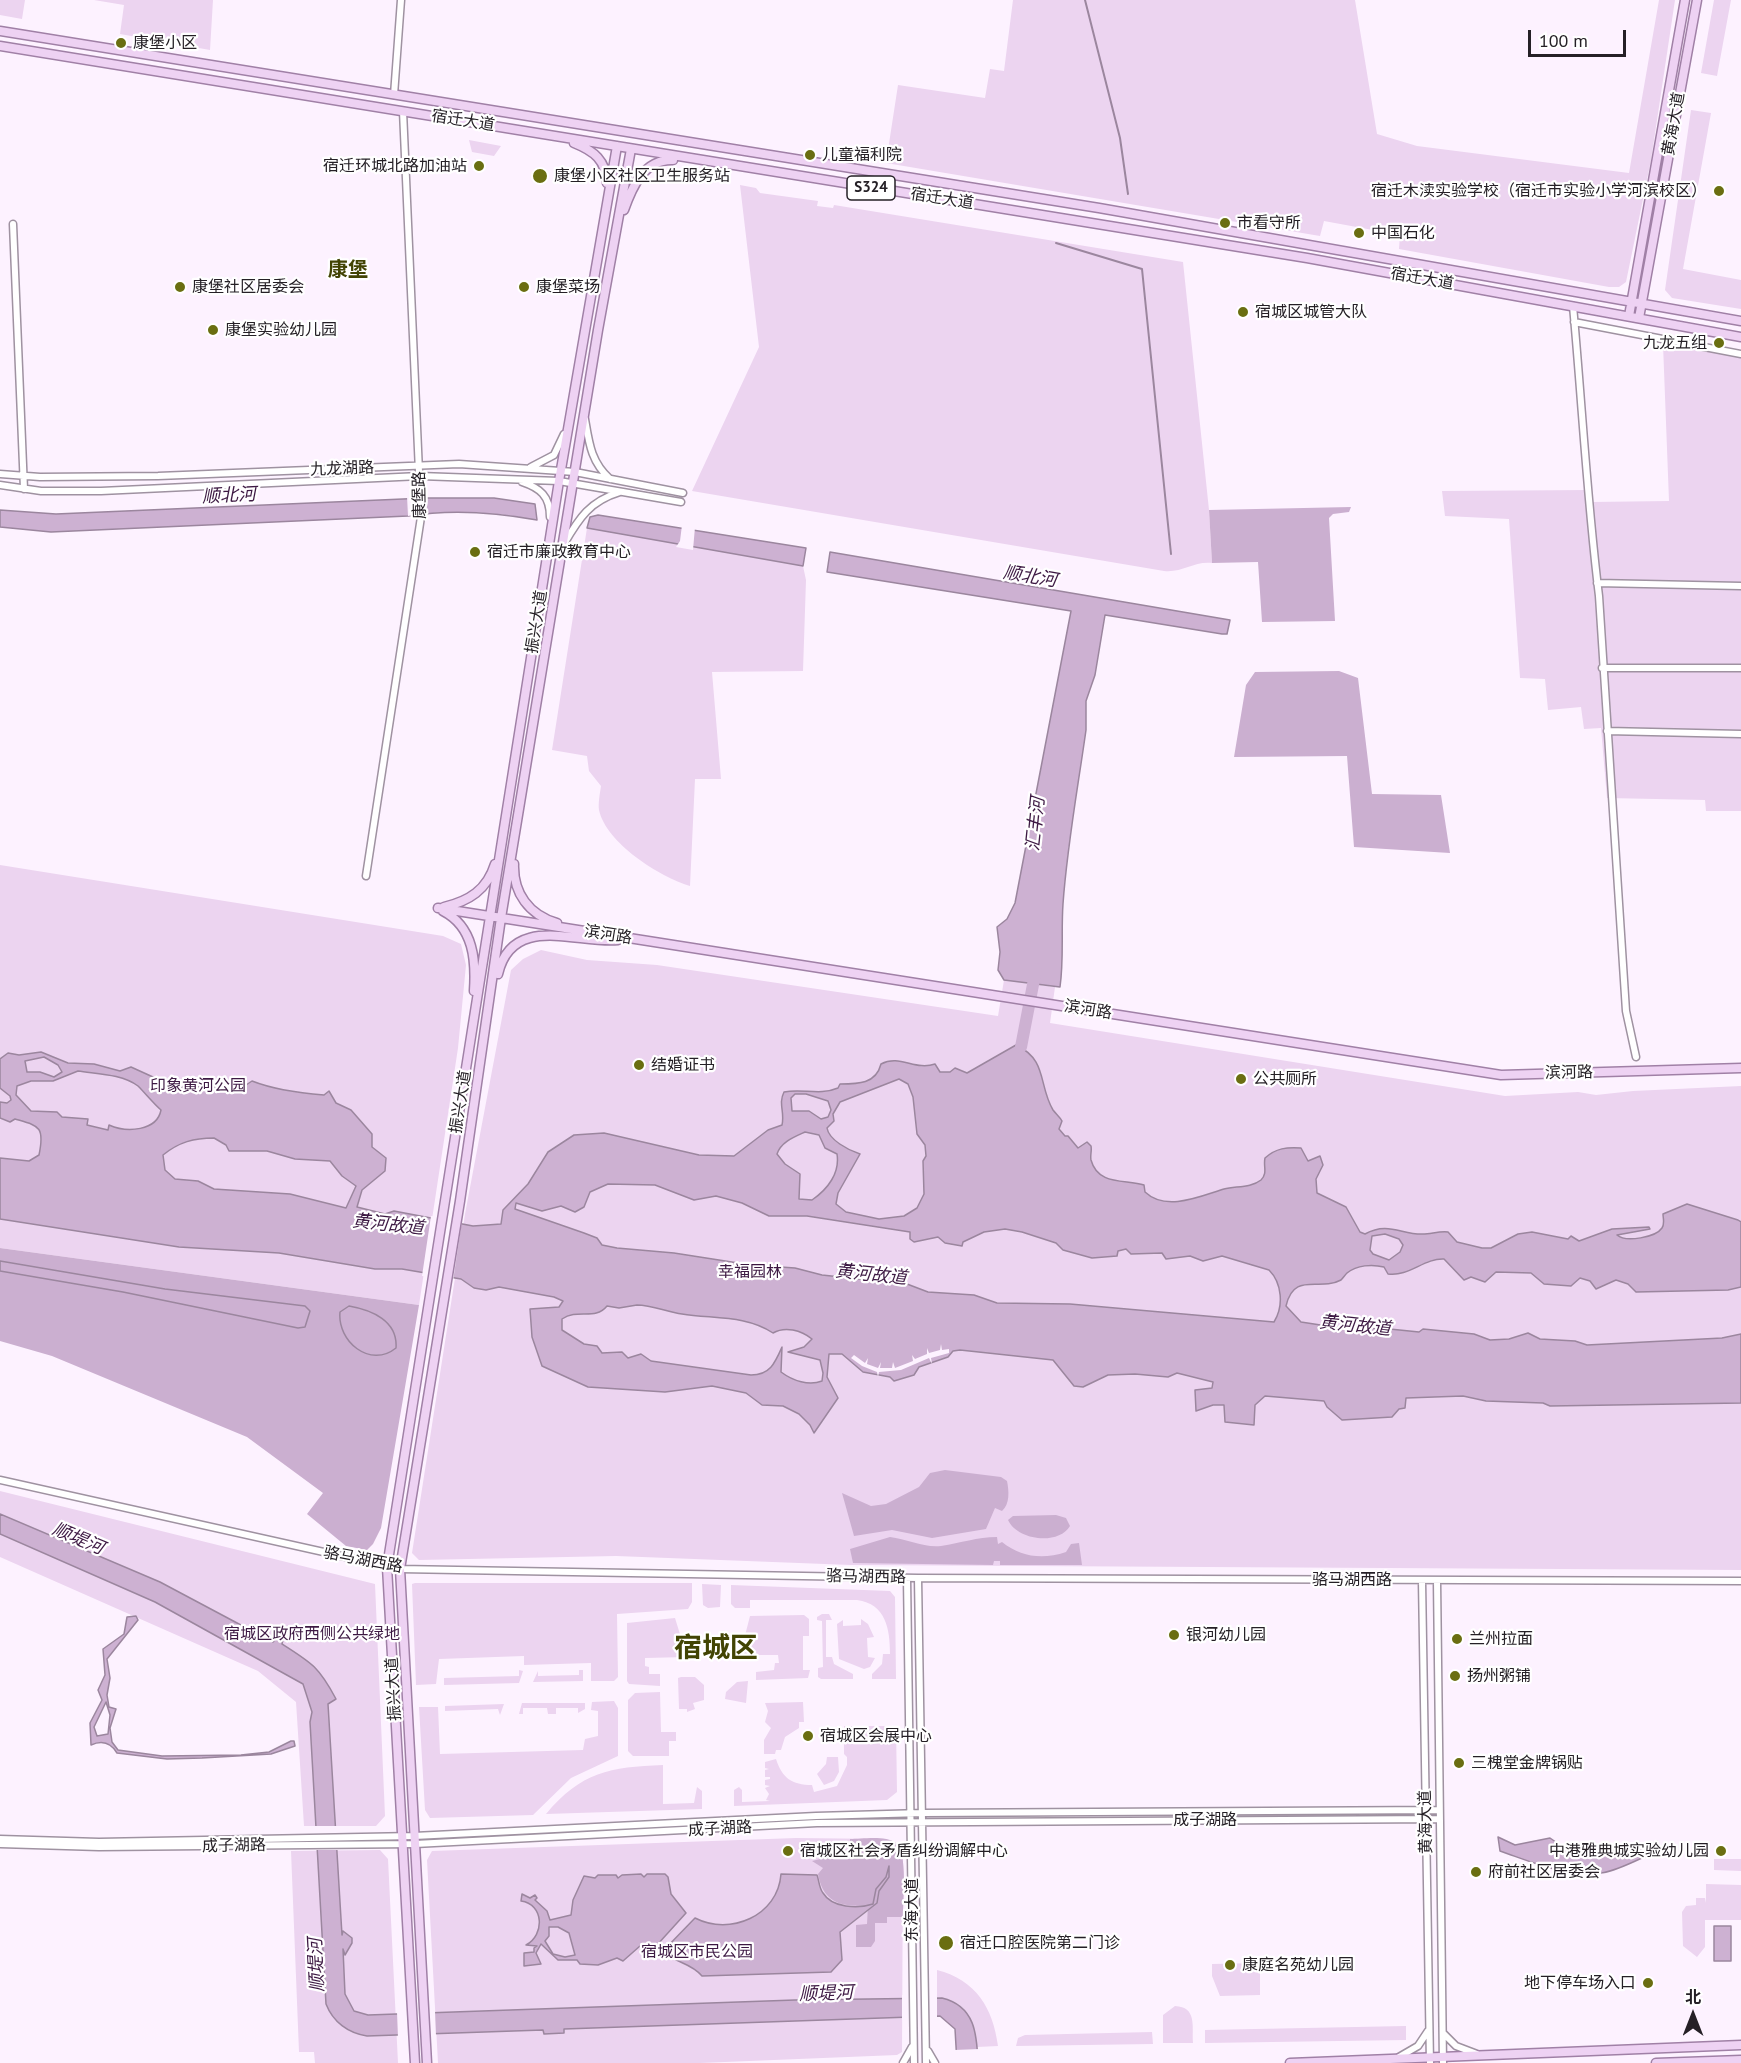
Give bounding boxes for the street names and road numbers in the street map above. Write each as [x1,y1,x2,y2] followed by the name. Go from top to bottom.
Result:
[1659,91,1689,157] street label: 黄海大道
[430,107,496,135] street label: 宿迁大道
[847,176,895,200] road number: S324
[909,185,975,213] street label: 宿迁大道
[1389,264,1455,294] street label: 宿迁大道
[310,458,374,480] street label: 九龙湖路
[410,471,430,519] street label: 康堡路
[523,589,551,655] street label: 振兴大道
[583,922,633,948] street label: 滨河路
[1063,997,1113,1023] street label: 滨河路
[1545,1063,1593,1083] street label: 滨河路
[447,1069,475,1135] street label: 振兴大道
[322,1543,404,1577] street label: 骆马湖西路
[826,1567,906,1587] street label: 骆马湖西路
[1312,1570,1392,1590] street label: 骆马湖西路
[383,1657,405,1721] street label: 振兴大道
[1416,1790,1436,1854] street label: 黄海大道
[1173,1810,1237,1830] street label: 成子湖路
[688,1818,752,1840] street label: 成子湖路
[202,1836,266,1856] street label: 成子湖路
[902,1878,922,1942] street label: 东海大道

